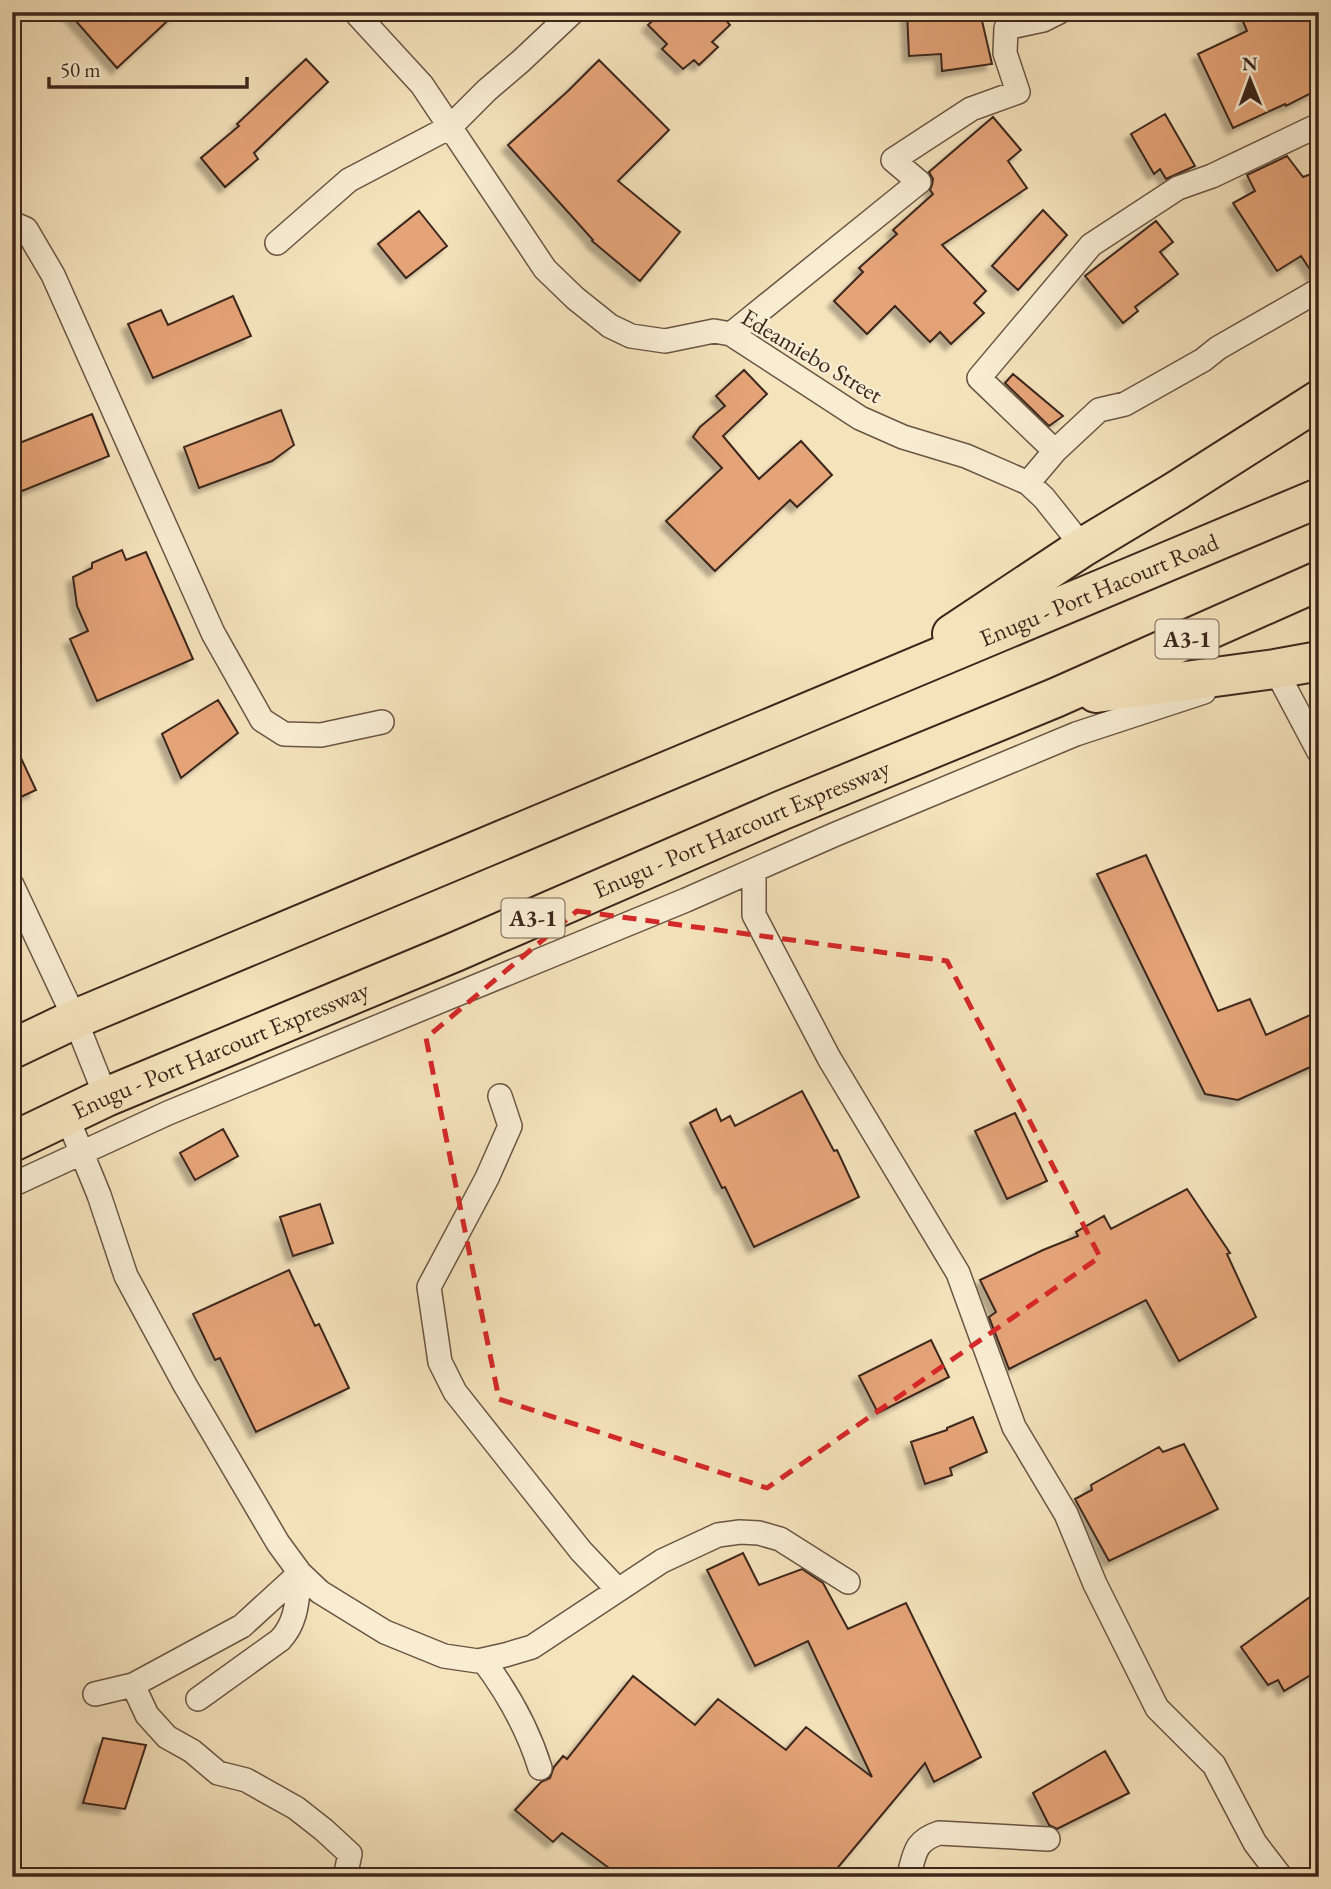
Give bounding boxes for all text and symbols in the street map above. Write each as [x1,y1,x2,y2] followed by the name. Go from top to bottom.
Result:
[49,46,247,90] scale bar
[1216,46,1286,116] north arrow
[1242,51,1258,76] text: N
[60,56,101,83] text: 50 m
[736,301,889,410] street label: Edeamiebo Street
[975,526,1224,653] street label: Enugu - Port Hacourt Road
[1156,620,1218,659] road number: A3-1
[588,751,894,905] street label: Enugu - Port Harcourt Expressway
[502,898,564,937] road number: A3-1
[67,973,374,1126] street label: Enugu - Port Harcourt Expressway

